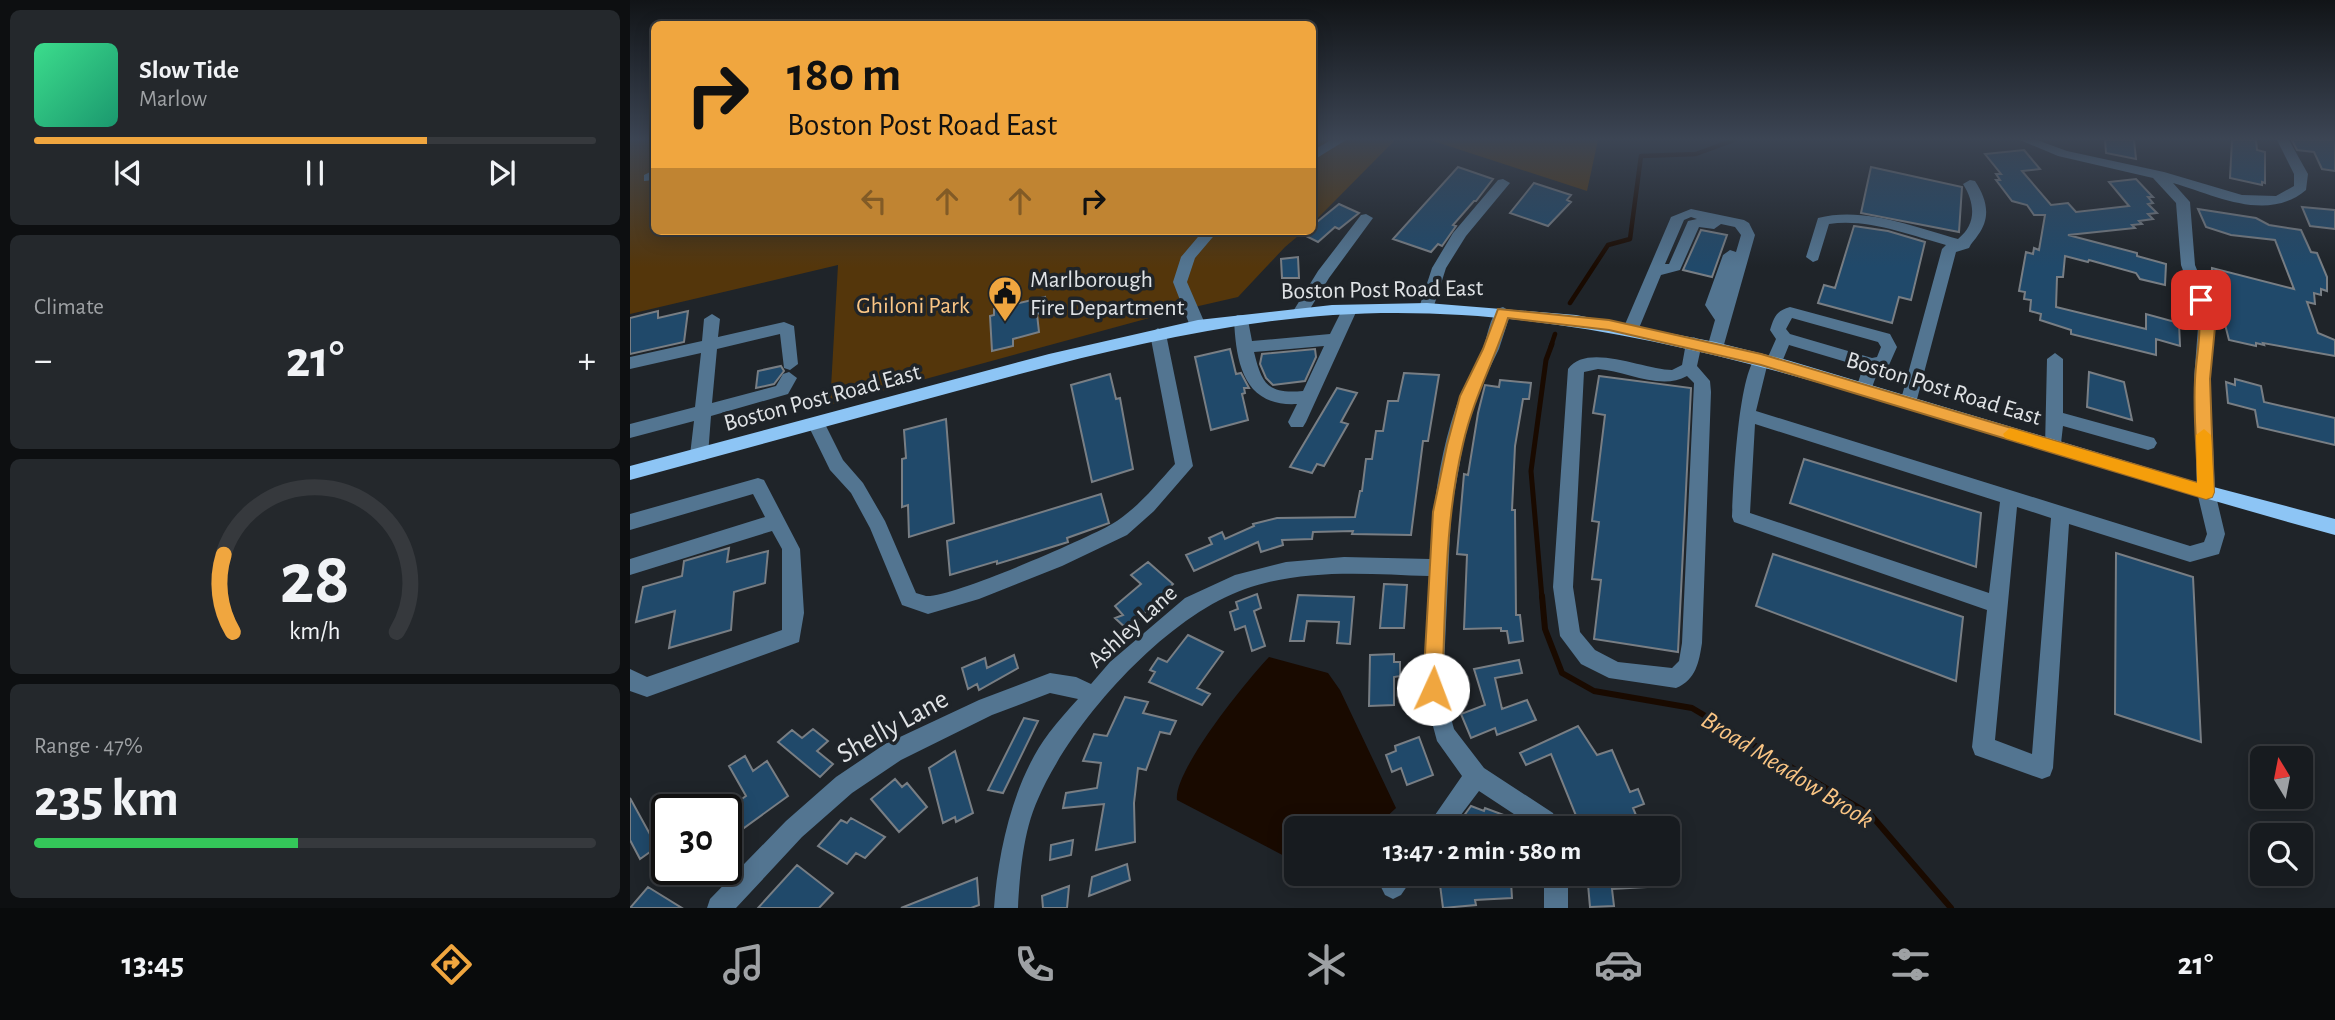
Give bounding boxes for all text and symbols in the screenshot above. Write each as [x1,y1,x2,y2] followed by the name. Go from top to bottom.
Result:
[672,49,763,140] icon: right
[787,51,901,100] text: 180 m
[139,57,239,83] text: Slow Tide
[139,88,207,111] text: Marlow
[787,109,1057,141] text: Boston Post Road East
[109,154,147,192] icon: previous
[296,154,334,192] icon: pause
[483,154,521,192] icon: next
[855,182,893,220] icon: left
[928,182,966,220] icon: ahead
[1001,182,1039,220] icon: ahead
[1074,182,1112,220] icon: right
[1030,268,1185,320] place label: Marlborough Fire Department
[2171,270,2231,330] pin
[986,274,1024,323] public building icon: Marlborough Fire Department
[1280,276,1484,304] street label: Boston Post Road East
[2182,281,2220,319] icon: arrive
[856,294,970,318] park label: Ghiloni Park
[34,296,104,319] text: Climate
[286,334,344,386] text: 21°
[34,342,52,380] text: −
[578,342,596,380] text: +
[1843,348,2044,430] street label: Boston Post Road East
[721,360,924,436] street label: Boston Post Road East
[280,545,350,618] text: 28
[1083,581,1182,673] street label: Ashley Lane
[289,619,341,644] text: km/h
[1396,652,1470,726] position arrow
[833,685,953,769] street label: Shelly Lane
[1697,707,1878,833] water label: Broad Meadow Brook
[34,735,143,758] text: Range · 47%
[2250,746,2314,808] north arrow
[2250,746,2313,886] map controls
[34,773,179,825] text: 235 km
[651,794,742,885] speed limit sign: 30
[2250,823,2313,886] button: search
[1383,838,1581,864] text: 13:47 · 2 min · 580 m
[427,940,476,989] icon: directions
[719,940,768,989] icon: music
[1010,940,1059,989] icon: phone
[1302,940,1351,989] icon: climate
[1594,940,1643,989] icon: car
[1886,940,1935,989] icon: filters
[121,948,184,980] text: 13:45
[2178,948,2214,980] text: 21°

